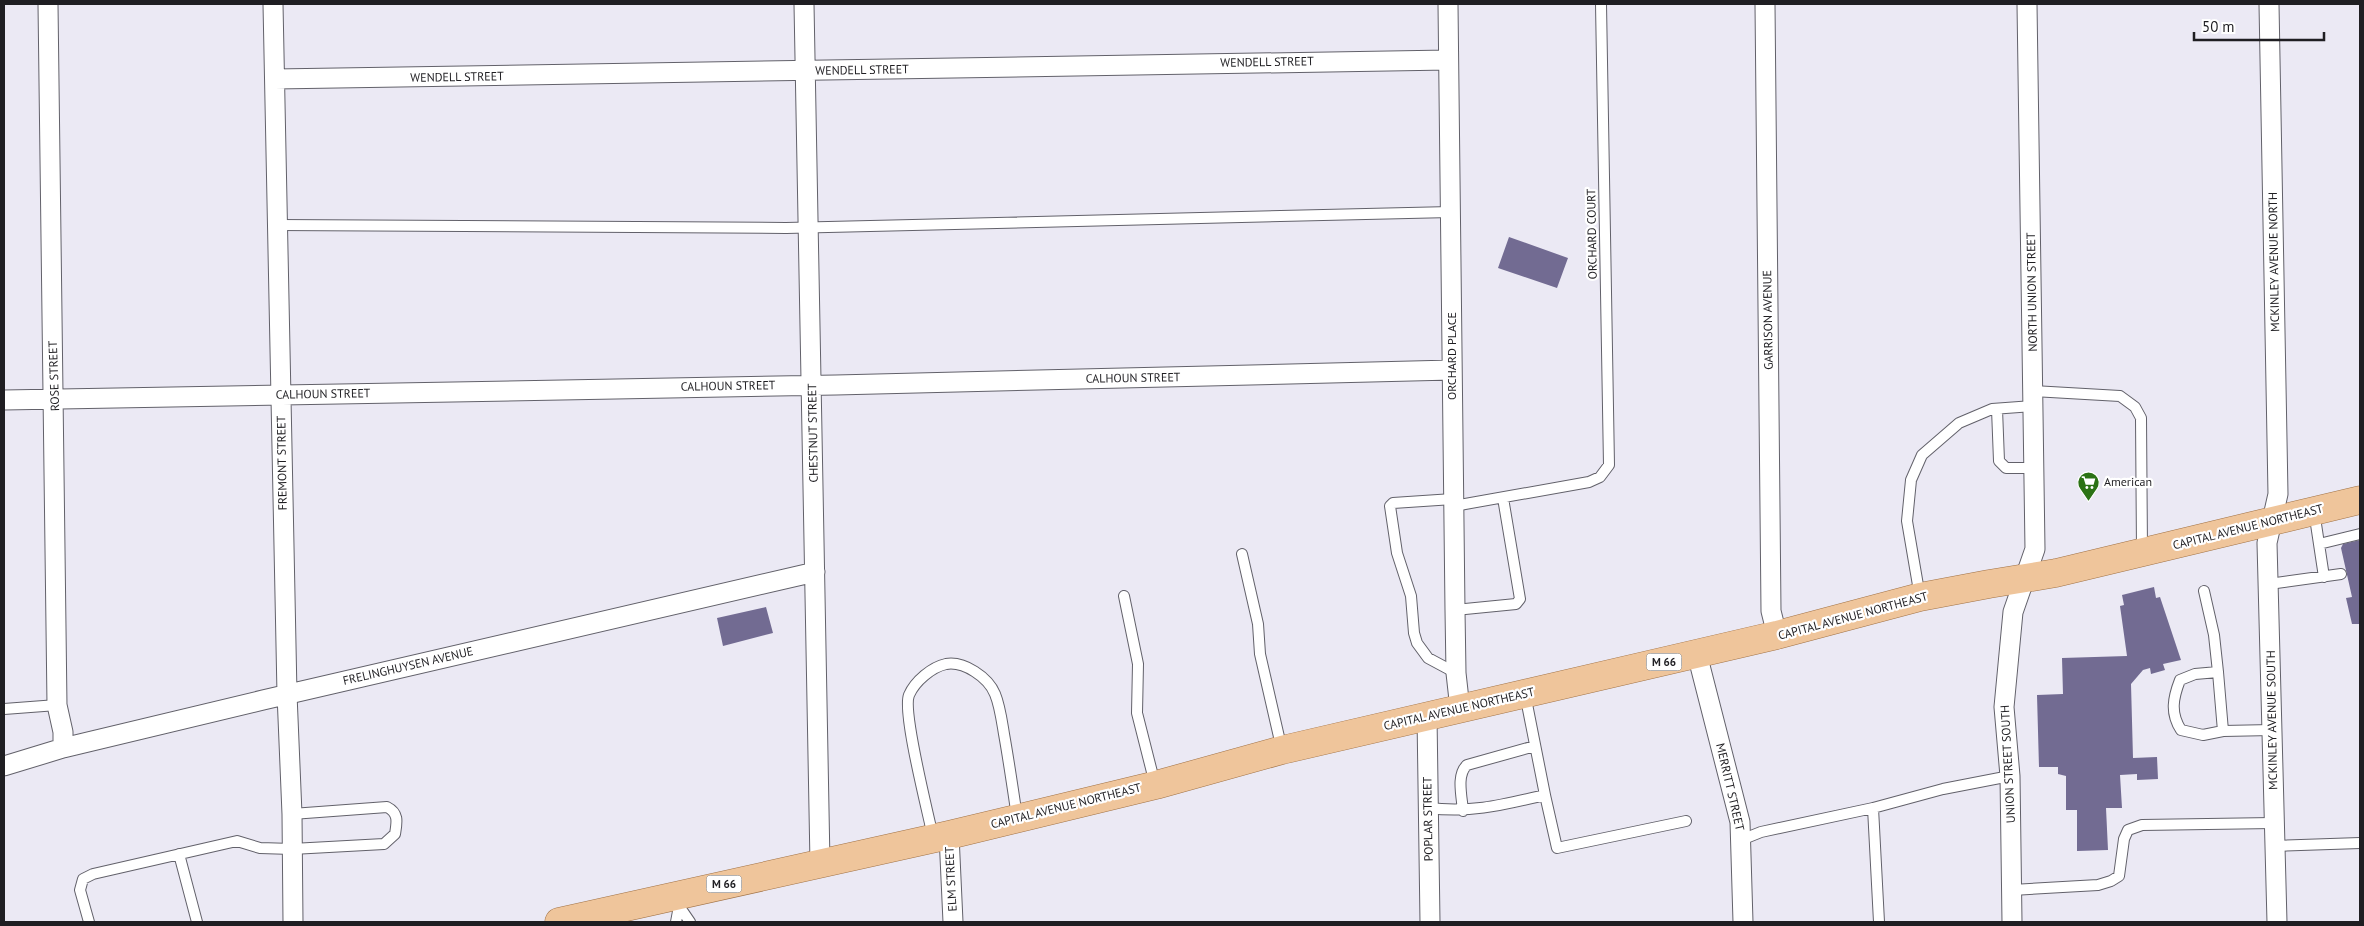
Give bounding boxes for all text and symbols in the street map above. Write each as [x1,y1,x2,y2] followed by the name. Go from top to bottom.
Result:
[2194,10,2324,42] scale bar
[2202,17,2235,36] text: 50 m
[1220,53,1314,70] street label: WENDELL STREET
[815,61,909,78] street label: WENDELL STREET
[410,68,504,85] street label: WENDELL STREET
[1583,188,1600,279] street label: ORCHARD COURT
[2265,192,2282,332] street label: MCKINLEY AVENUE NORTH
[2023,232,2040,352] street label: NORTH UNION STREET
[1759,270,1776,370] street label: GARRISON AVENUE
[1444,312,1459,400] street label: ORCHARD PLACE
[45,340,62,412] street label: ROSE STREET
[1085,369,1181,386] street label: CALHOUN STREET
[680,377,776,394] street label: CALHOUN STREET
[804,383,821,483] street label: CHESTNUT STREET
[275,385,371,402] street label: CALHOUN STREET
[273,415,290,510] street label: FREMONT STREET
[2076,470,2100,501] supermarket icon: American
[2104,474,2152,489] place label: American
[2171,500,2325,552] street label: CAPITAL AVENUE NORTHEAST
[1776,588,1930,643] street label: CAPITAL AVENUE NORTHEAST
[341,643,474,688] street label: FRELINGHUYSEN AVENUE
[2263,650,2280,790] street label: MCKINLEY AVENUE SOUTH
[1646,654,1682,670] road number: M 66
[1382,684,1536,733] street label: CAPITAL AVENUE NORTHEAST
[1997,704,2018,824] street label: UNION STREET SOUTH
[1713,742,1748,833] street label: MERRITT STREET
[1419,776,1436,862] street label: POPLAR STREET
[989,779,1143,831] street label: CAPITAL AVENUE NORTHEAST
[941,846,960,912] street label: ELM STREET
[706,876,742,892] road number: M 66

